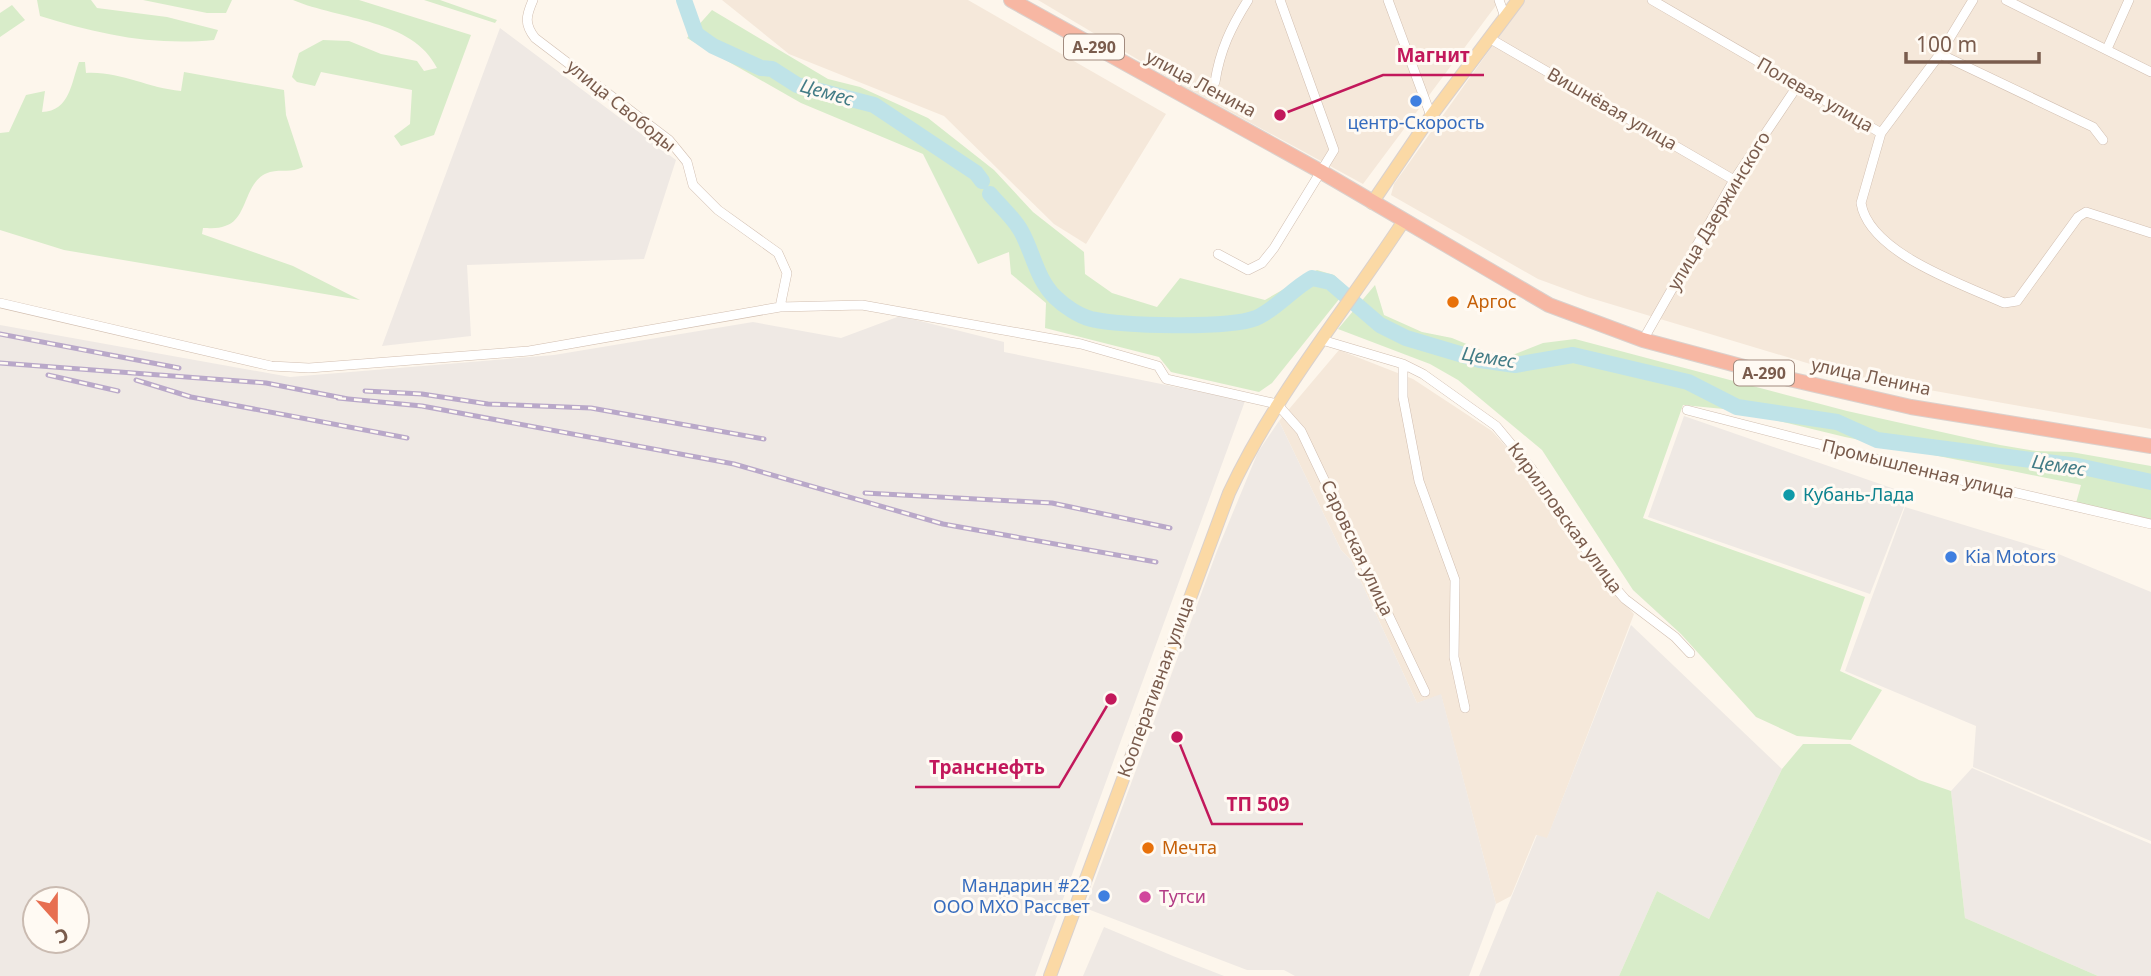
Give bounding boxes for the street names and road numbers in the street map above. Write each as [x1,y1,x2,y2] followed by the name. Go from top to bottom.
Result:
[1064,34,1124,60] road number: А-290
[1142,44,1261,122] street label: улица Ленина
[1753,51,1878,137] street label: Полевая улица
[562,54,681,157] street label: улица Свободы
[1543,61,1682,155] street label: Вишнёвая улица
[1661,127,1775,294] street label: улица Дзержинского
[1809,352,1933,400] street label: улица Ленина
[1734,360,1794,386] road number: А-290
[1820,433,2017,504] street label: Промышленная улица
[1503,437,1629,598] street label: Кирилловская улица
[1316,476,1400,619] street label: Саровская улица
[1111,593,1199,780] street label: Кооперативная улица

